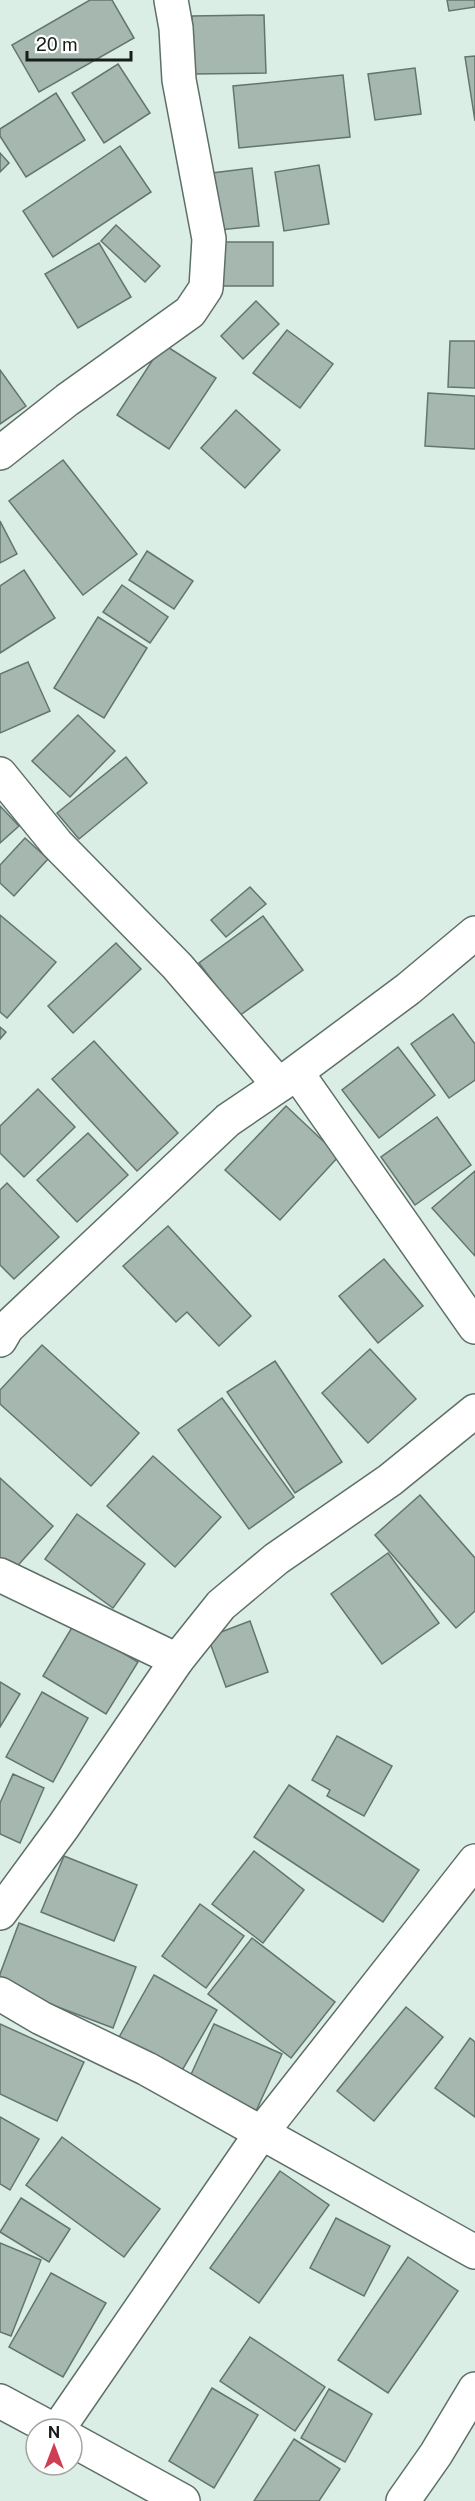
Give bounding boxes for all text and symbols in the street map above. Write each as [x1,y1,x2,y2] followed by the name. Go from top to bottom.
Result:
[27,24,130,62] scale bar
[36,34,78,55] text: 20 m
[24,2417,84,2477] north arrow
[48,2423,60,2442] text: N

